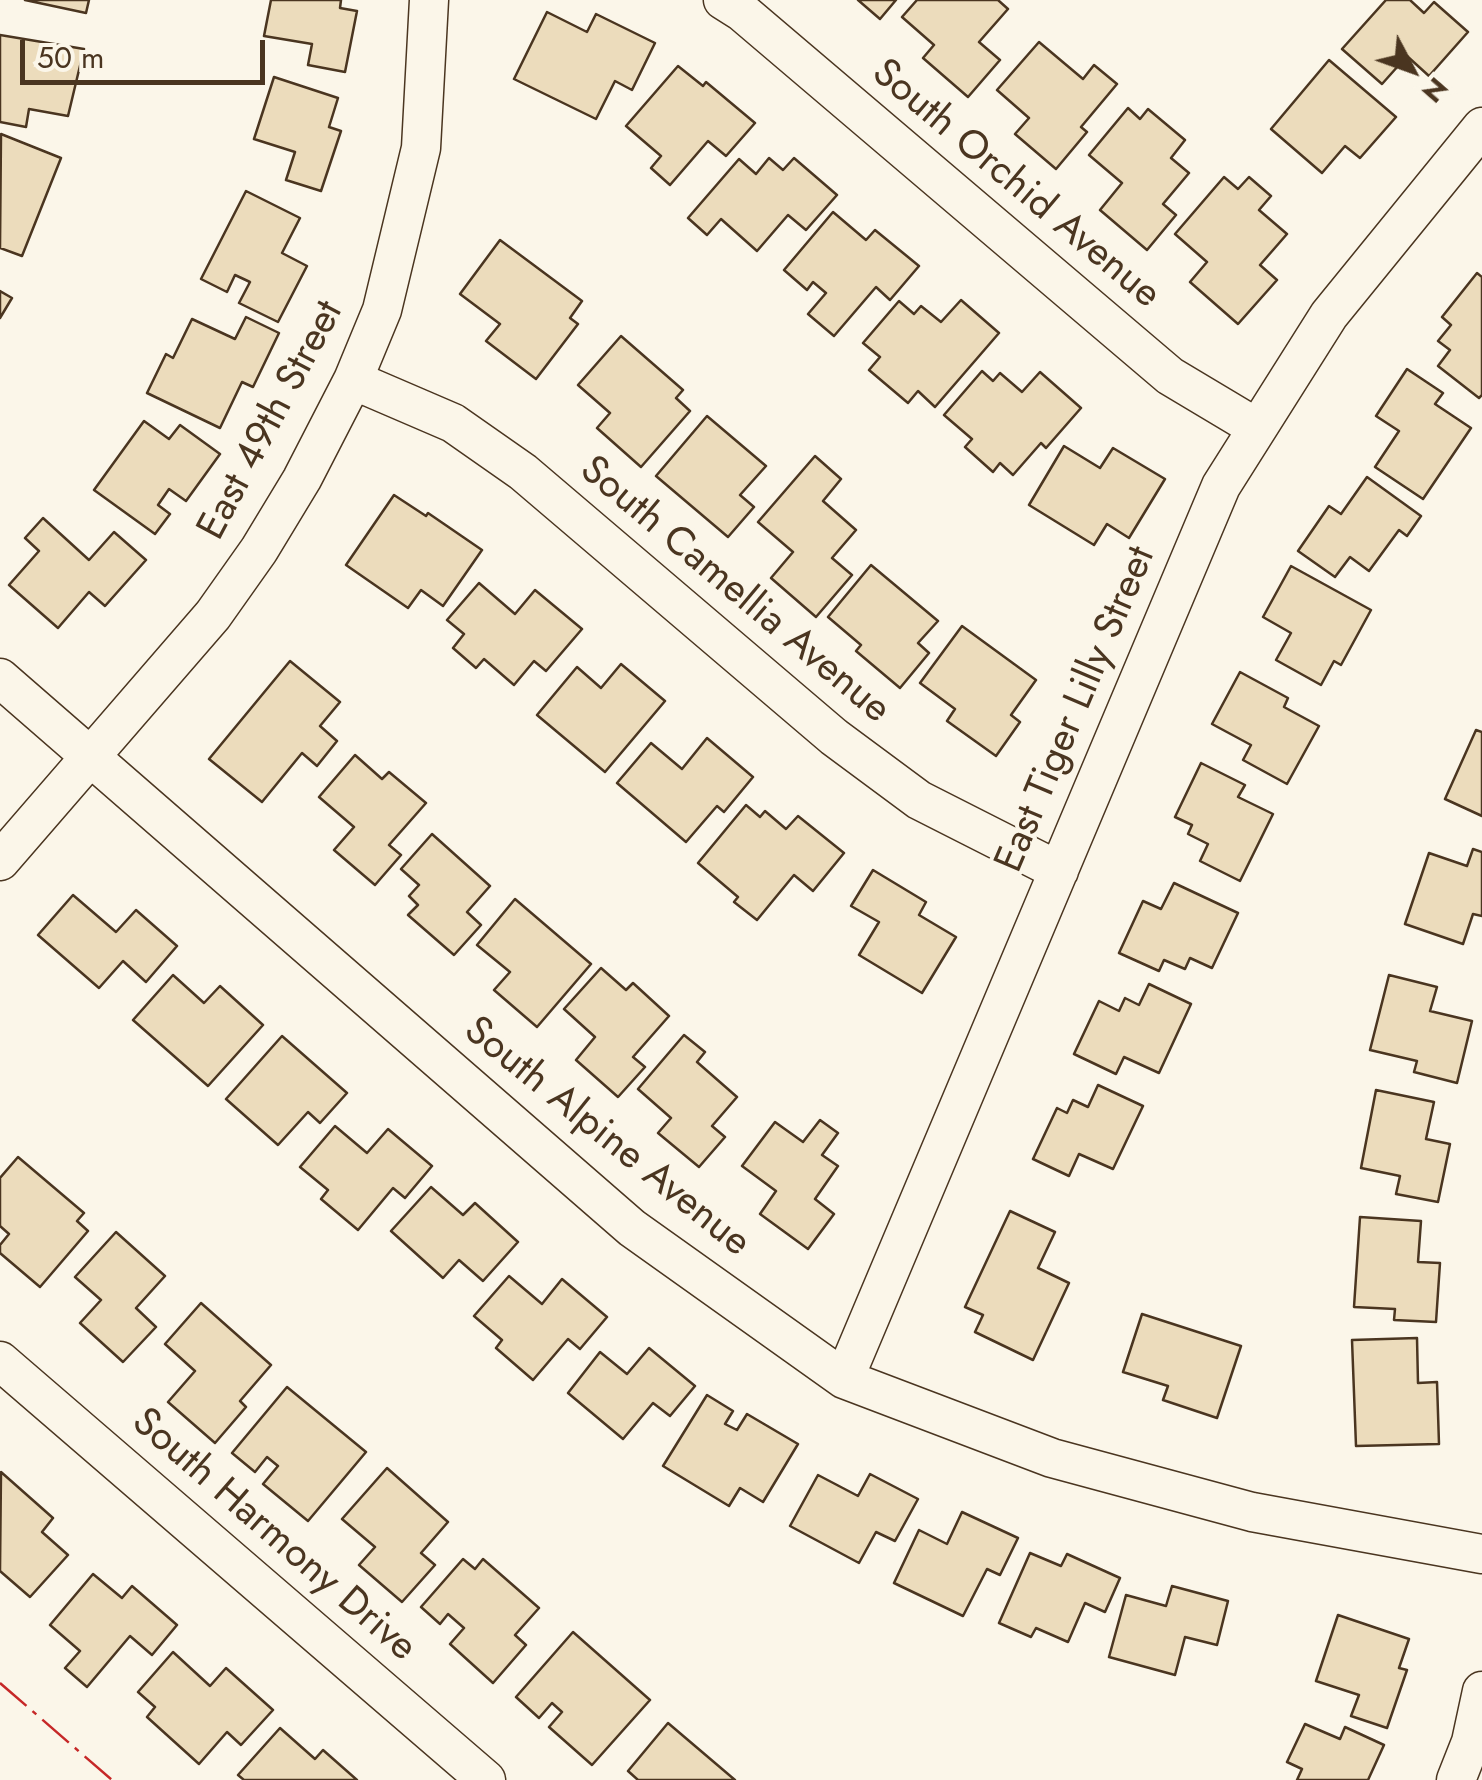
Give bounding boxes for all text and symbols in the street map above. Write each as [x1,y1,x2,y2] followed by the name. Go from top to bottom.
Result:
[25,20,270,82] scale bar
[1362,20,1462,120] north arrow
[37,36,104,79] text: 50 m
[861,50,1169,320] street label: South Orchid Avenue
[1412,68,1458,112] text: N
[189,293,355,549] street label: East 49th Street
[569,447,899,735] street label: South Camellia Avenue
[987,540,1167,880] street label: East Tiger Lilly Street
[453,1008,759,1268] street label: South Alpine Avenue
[121,1399,425,1673] street label: South Harmony Drive

